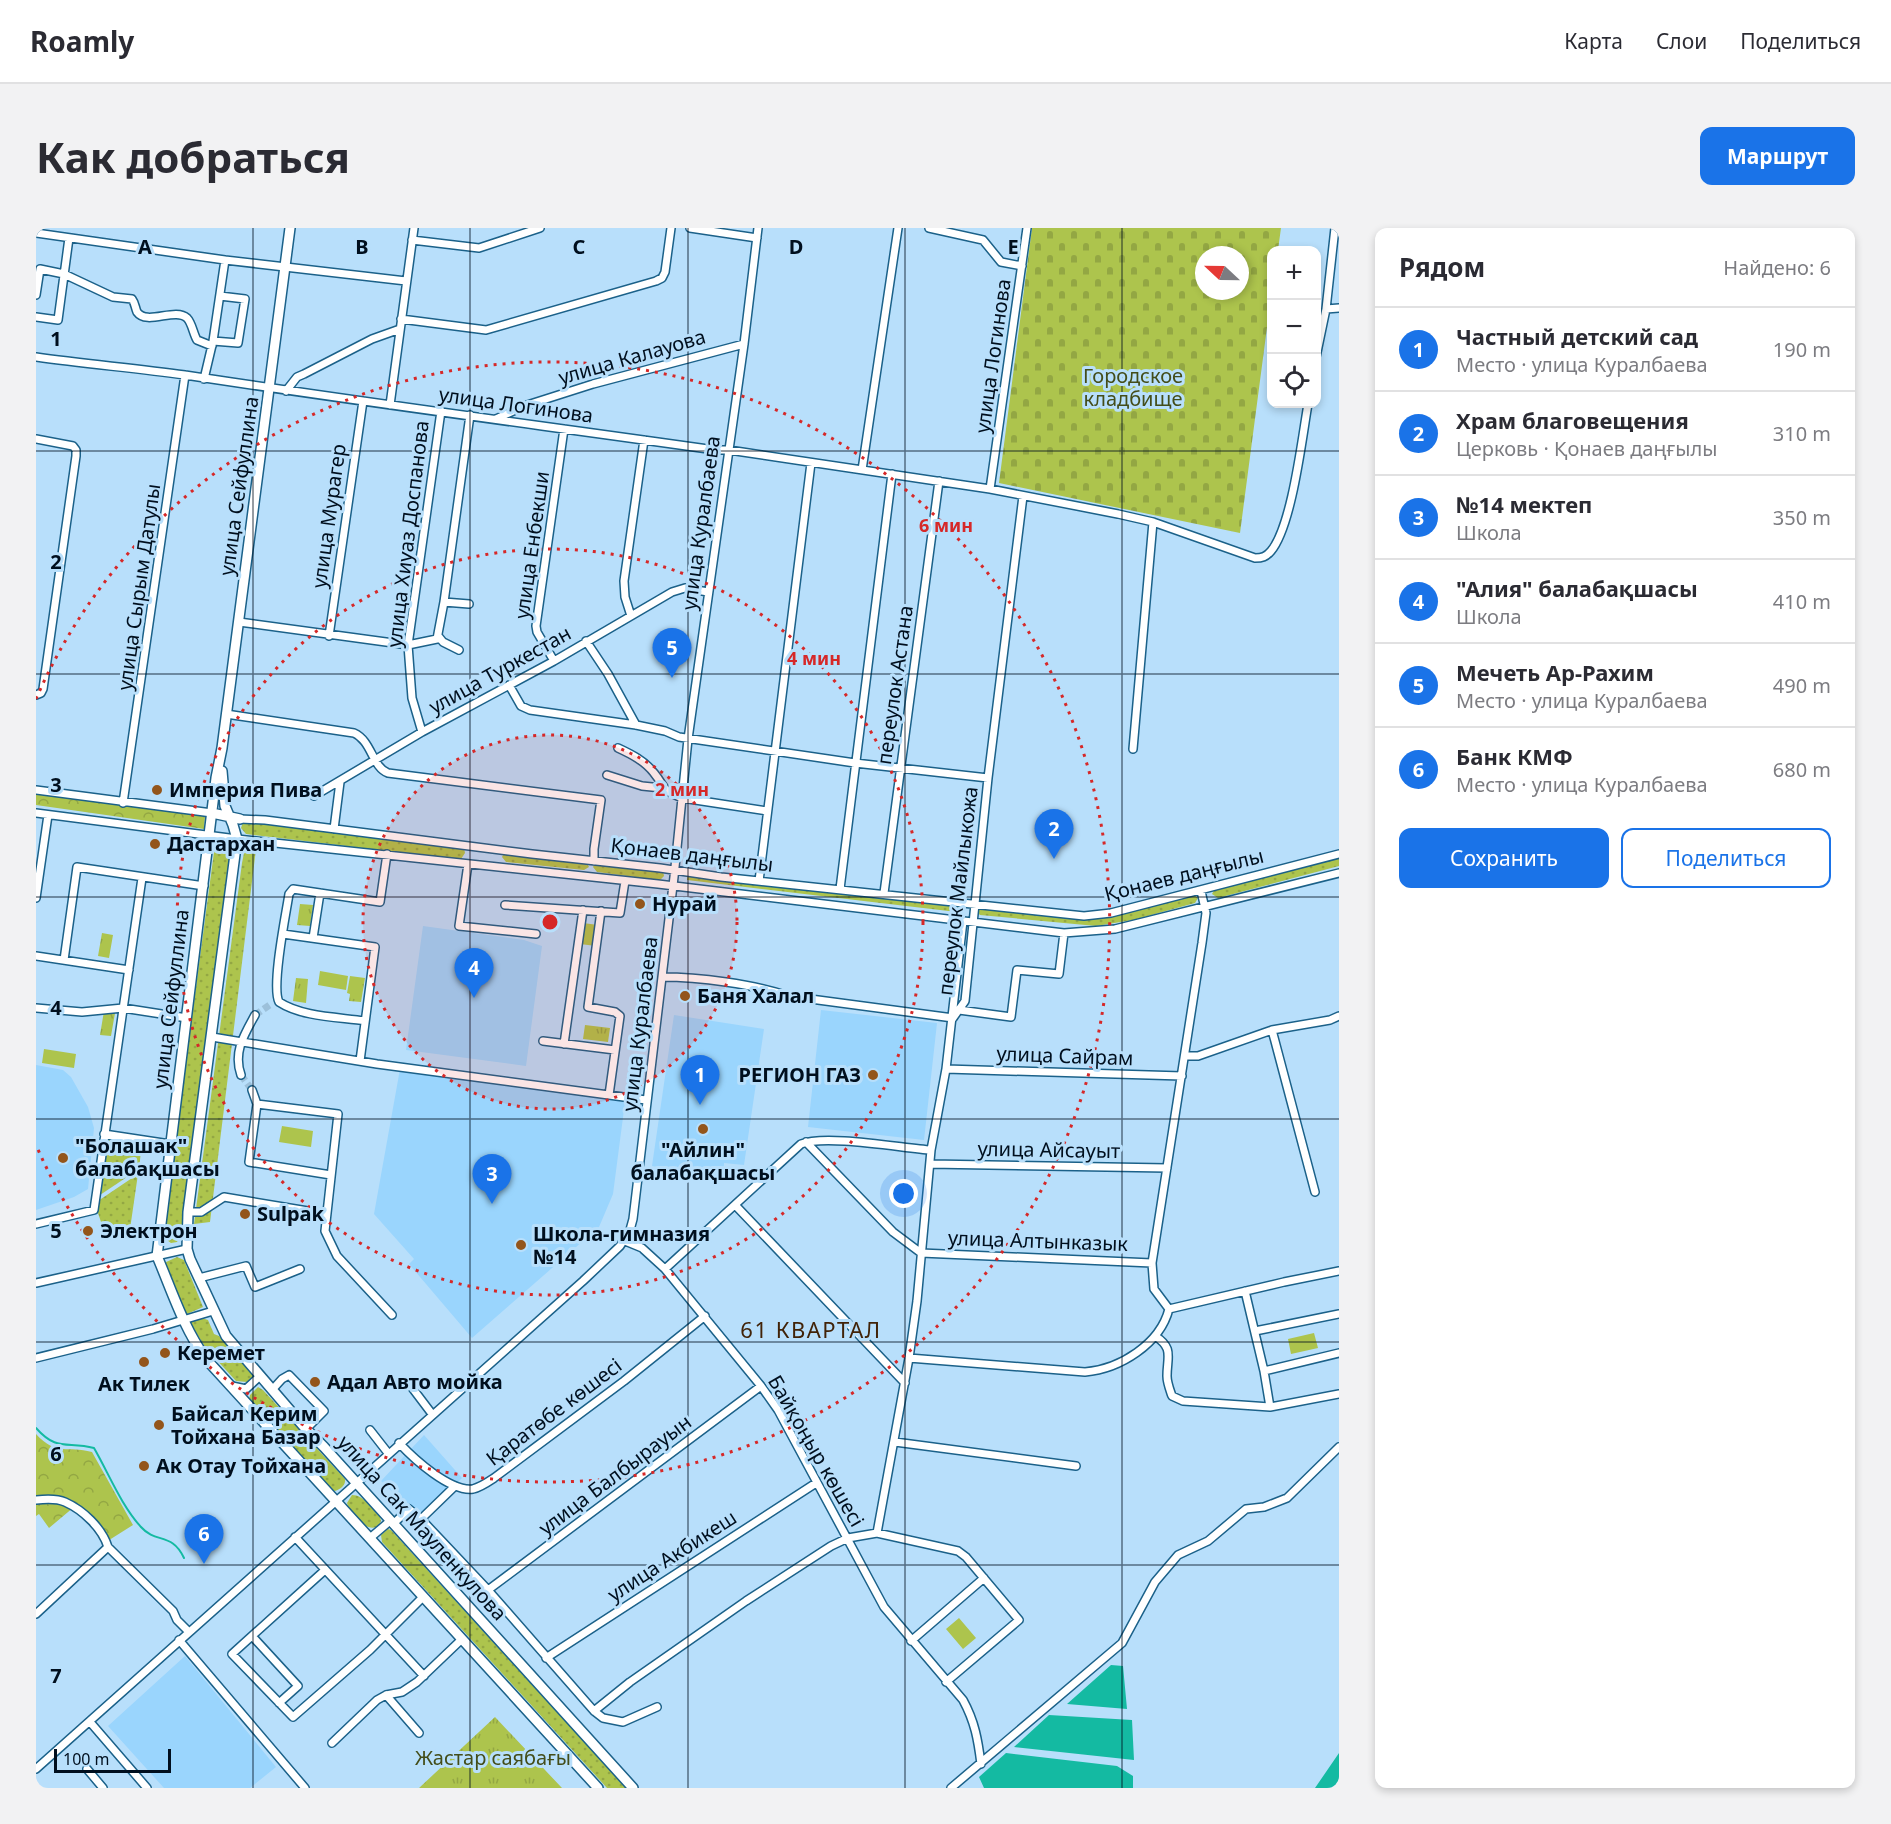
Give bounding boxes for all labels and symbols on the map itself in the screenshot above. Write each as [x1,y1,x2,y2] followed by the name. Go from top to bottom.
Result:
[138,233,152,260] text: A
[355,233,369,260] text: B
[573,233,586,260] text: C
[789,233,803,260] text: D
[1007,233,1019,260] text: E
[1195,246,1249,300] north arrow
[968,277,1017,435] street label: улица Логинова
[555,323,709,390] street label: улица Калауова
[50,325,62,352] text: 1
[1083,362,1183,412] park label: Городское кладбище
[437,380,595,429] street label: улица Логинова
[213,395,264,577] street label: улица Сейфуллина
[380,419,435,649] street label: улица Хиуаз Доспанова
[675,434,726,612] street label: улица Куралбаева
[305,442,352,590] street label: улица Мурагер
[508,469,555,621] street label: улица Енбекши
[111,482,166,692] street label: улица Сырым Датулы
[919,513,973,537] text: 6 мин
[50,548,62,575] text: 2
[870,604,919,766] street label: переулок Астана
[424,619,576,720] street label: улица Туркестан
[652,628,692,678] pin: 5
[787,646,841,670] text: 4 мин
[50,771,62,798] text: 3
[169,776,322,803] place label: Империя Пива
[655,777,709,801] text: 2 мин
[150,783,164,797] marker: Империя Пива
[931,785,984,997] street label: переулок Майлыкожа
[1034,810,1074,859] pin: 2
[167,830,275,857] place label: Дастархан
[609,831,775,878] street label: Қонаев даңғылы
[148,837,162,851] marker: Дастархан
[1101,842,1266,907] street label: Қонаев даңғылы
[652,890,717,917] place label: Нурай
[633,897,647,911] marker: Нурай
[146,908,195,1090] street label: улица Сейфуллина
[540,912,560,932] centre of rings
[615,935,664,1113] street label: улица Куралбаева
[454,948,494,998] pin: 4
[697,982,814,1009] place label: Баня Халал
[678,989,692,1003] marker: Баня Халал
[50,994,62,1021] text: 4
[996,1040,1134,1071] street label: улица Сайрам
[680,1056,720,1105] pin: 1
[739,1061,861,1088] place label: РЕГИОН ГАЗ
[866,1068,880,1082] marker: РЕГИОН ГАЗ
[696,1122,710,1136] marker: "Айлин" балабақшасы
[75,1132,220,1182] place label: "Болашак" балабақшасы
[978,1135,1120,1164] street label: улица Айсауыт
[631,1136,775,1186] place label: "Айлин" балабақшасы
[56,1151,70,1165] marker: "Болашак" балабақшасы
[472,1154,512,1204] pin: 3
[889,1179,918,1208] your location
[257,1200,325,1227] place label: Sulpak
[238,1207,252,1221] marker: Sulpak
[50,1217,62,1244] text: 5
[100,1217,198,1244] place label: Электрон
[533,1220,710,1270] place label: Школа-гимназия №14
[81,1224,95,1238] marker: Электрон
[948,1224,1129,1257] street label: улица Алтынказык
[514,1238,528,1252] marker: Школа-гимназия №14
[740,1314,882,1344] district label: 61 КВАРТАЛ
[177,1339,265,1366] place label: Керемет
[158,1346,172,1360] marker: Керемет
[480,1352,627,1472] street label: Қаратөбе көшесі
[137,1355,151,1369] marker: Ак Тилек
[327,1368,503,1395] place label: Адал Авто мойка
[98,1370,191,1397] place label: Ак Тилек
[762,1370,871,1531] street label: Байқоңыр көшесі
[308,1375,322,1389] marker: Адал Авто мойка
[171,1400,321,1450] place label: Байсал Керим Тойхана Базар
[533,1408,697,1541] street label: улица Балбырауын
[152,1418,166,1432] marker: Байсал Керим Тойхана Базар
[332,1429,513,1626] street label: улица Сак Мауленкулова
[50,1440,62,1467] text: 6
[156,1452,326,1479] place label: Ак Отау Тойхана
[137,1459,151,1473] marker: Ак Отау Тойхана
[602,1504,741,1607] street label: улица Акбикеш
[184,1514,224,1564] pin: 6
[50,1662,62,1689] text: 7
[415,1744,571,1771] park label: Жастар саябағы
[54,1746,171,1774] scale bar

